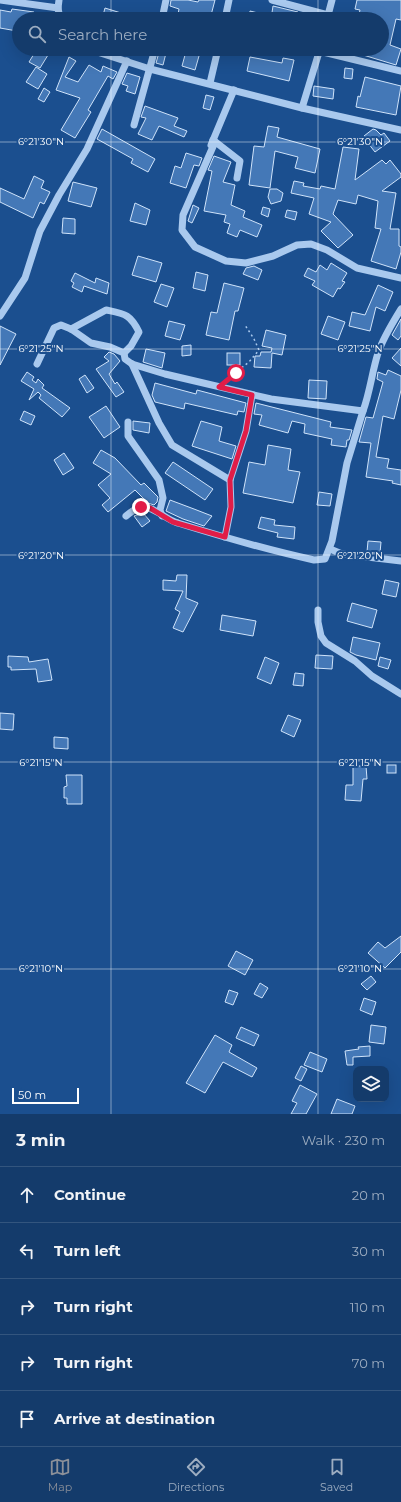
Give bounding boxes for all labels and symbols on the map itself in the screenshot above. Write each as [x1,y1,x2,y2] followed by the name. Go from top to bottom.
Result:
[18,135,64,148] text: 6°21'30"N
[337,135,383,148] text: 6°21'30"N
[18,342,64,355] text: 6°21'25"N
[337,342,383,355] text: 6°21'25"N
[227,364,245,382] route start
[132,498,150,516] route end
[18,549,64,562] text: 6°21'20"N
[337,549,383,562] text: 6°21'20"N
[19,756,63,769] text: 6°21'15"N
[338,756,382,769] text: 6°21'15"N
[19,962,63,975] text: 6°21'10"N
[338,962,382,975] text: 6°21'10"N
[12,1086,79,1105] scale bar

